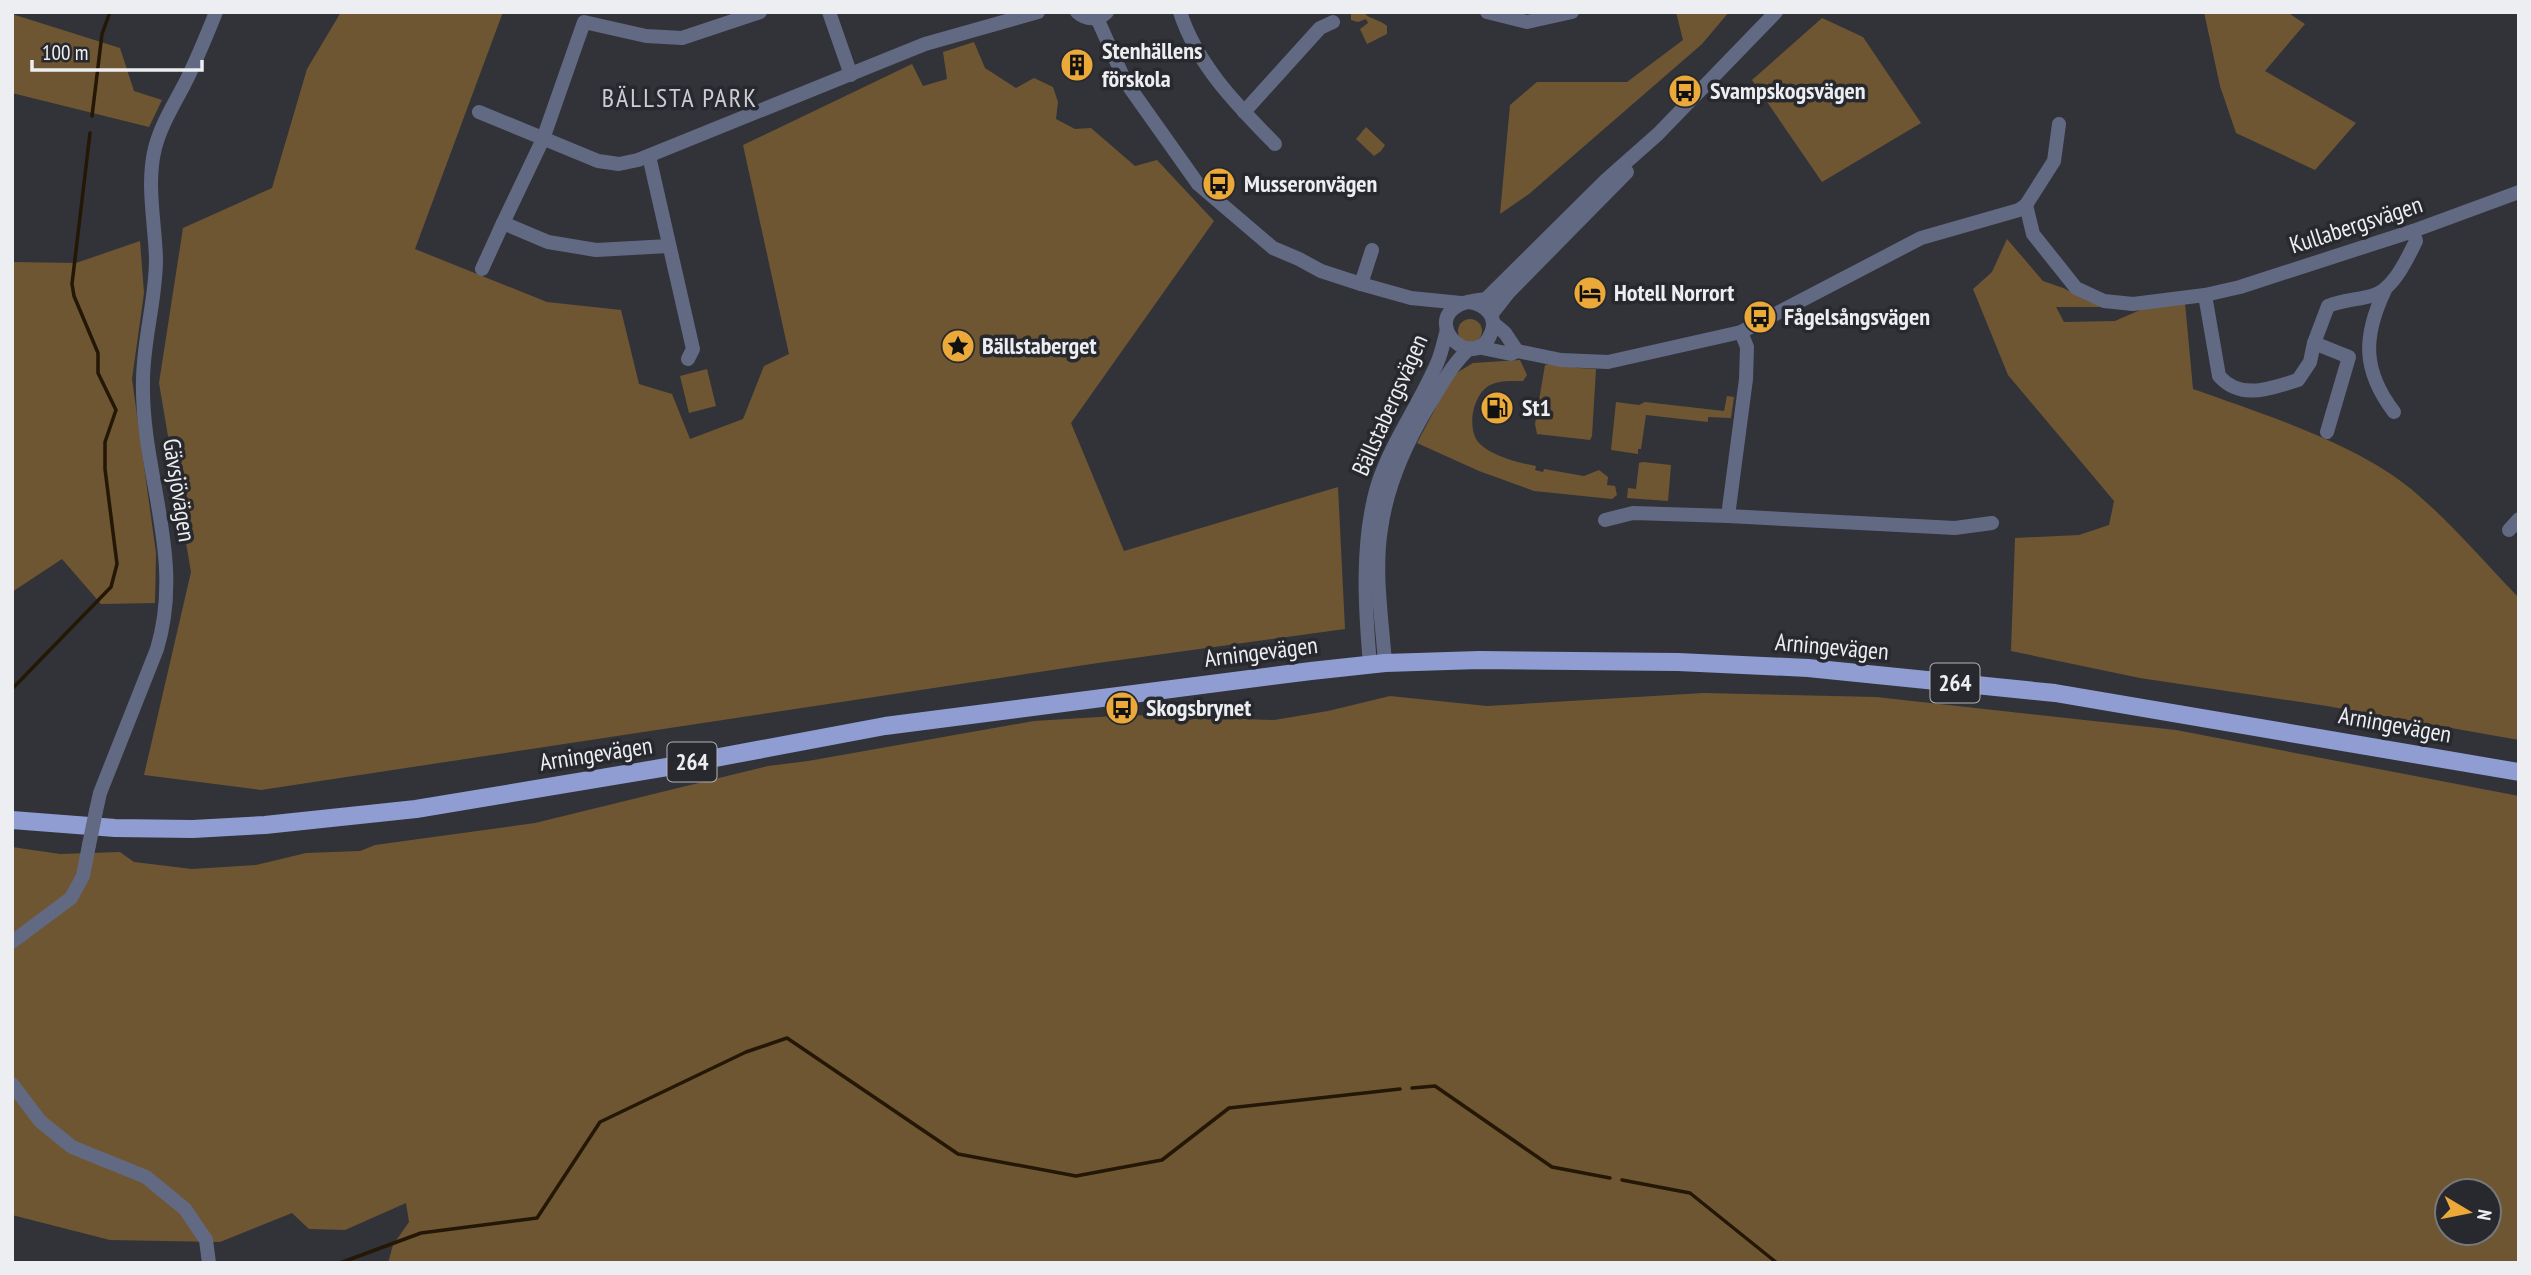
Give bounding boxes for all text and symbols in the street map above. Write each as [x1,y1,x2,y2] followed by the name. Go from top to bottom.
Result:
[32,28,201,72] scale bar
[1102,35,1202,94] place label: Stenhällens förskola
[42,39,88,66] text: 100 m
[1058,46,1096,84] building icon: Stenhällens förskola
[1666,72,1704,110] bus stop icon: Svampskogsvägen
[1710,75,1866,106] place label: Svampskogsvägen
[602,81,758,114] district label: BÄLLSTA PARK
[1200,165,1238,203] bus stop icon: Musseronvägen
[1244,168,1377,199] place label: Musseronvägen
[2286,189,2426,261] street label: Kullabergsvägen
[1571,274,1609,312] hotel icon: Hotell Norrort
[1614,277,1734,308] place label: Hotell Norrort
[1741,298,1779,336] bus stop icon: Fågelsångsvägen
[1784,301,1930,332] place label: Fågelsångsvägen
[939,327,977,365] place icon: Bällstaberget
[1345,329,1435,480] street label: Bällstabergsvägen
[982,330,1096,361] place label: Bällstaberget
[1478,389,1516,427] fuel station icon: St1
[1522,392,1551,423] place label: St1
[156,436,203,544] street label: Gävsjövägen
[1774,626,1890,667] street label: Arningevägen
[1203,629,1319,674] street label: Arningevägen
[1930,664,1980,702] road number: 264
[1103,689,1141,727] bus stop icon: Skogsbrynet
[1146,692,1251,723] place label: Skogsbrynet
[2336,699,2454,750] street label: Arningevägen
[537,729,655,778] street label: Arningevägen
[668,742,716,782] road number: 264
[2433,1177,2503,1247] north arrow
[2472,1208,2497,1222] text: N

